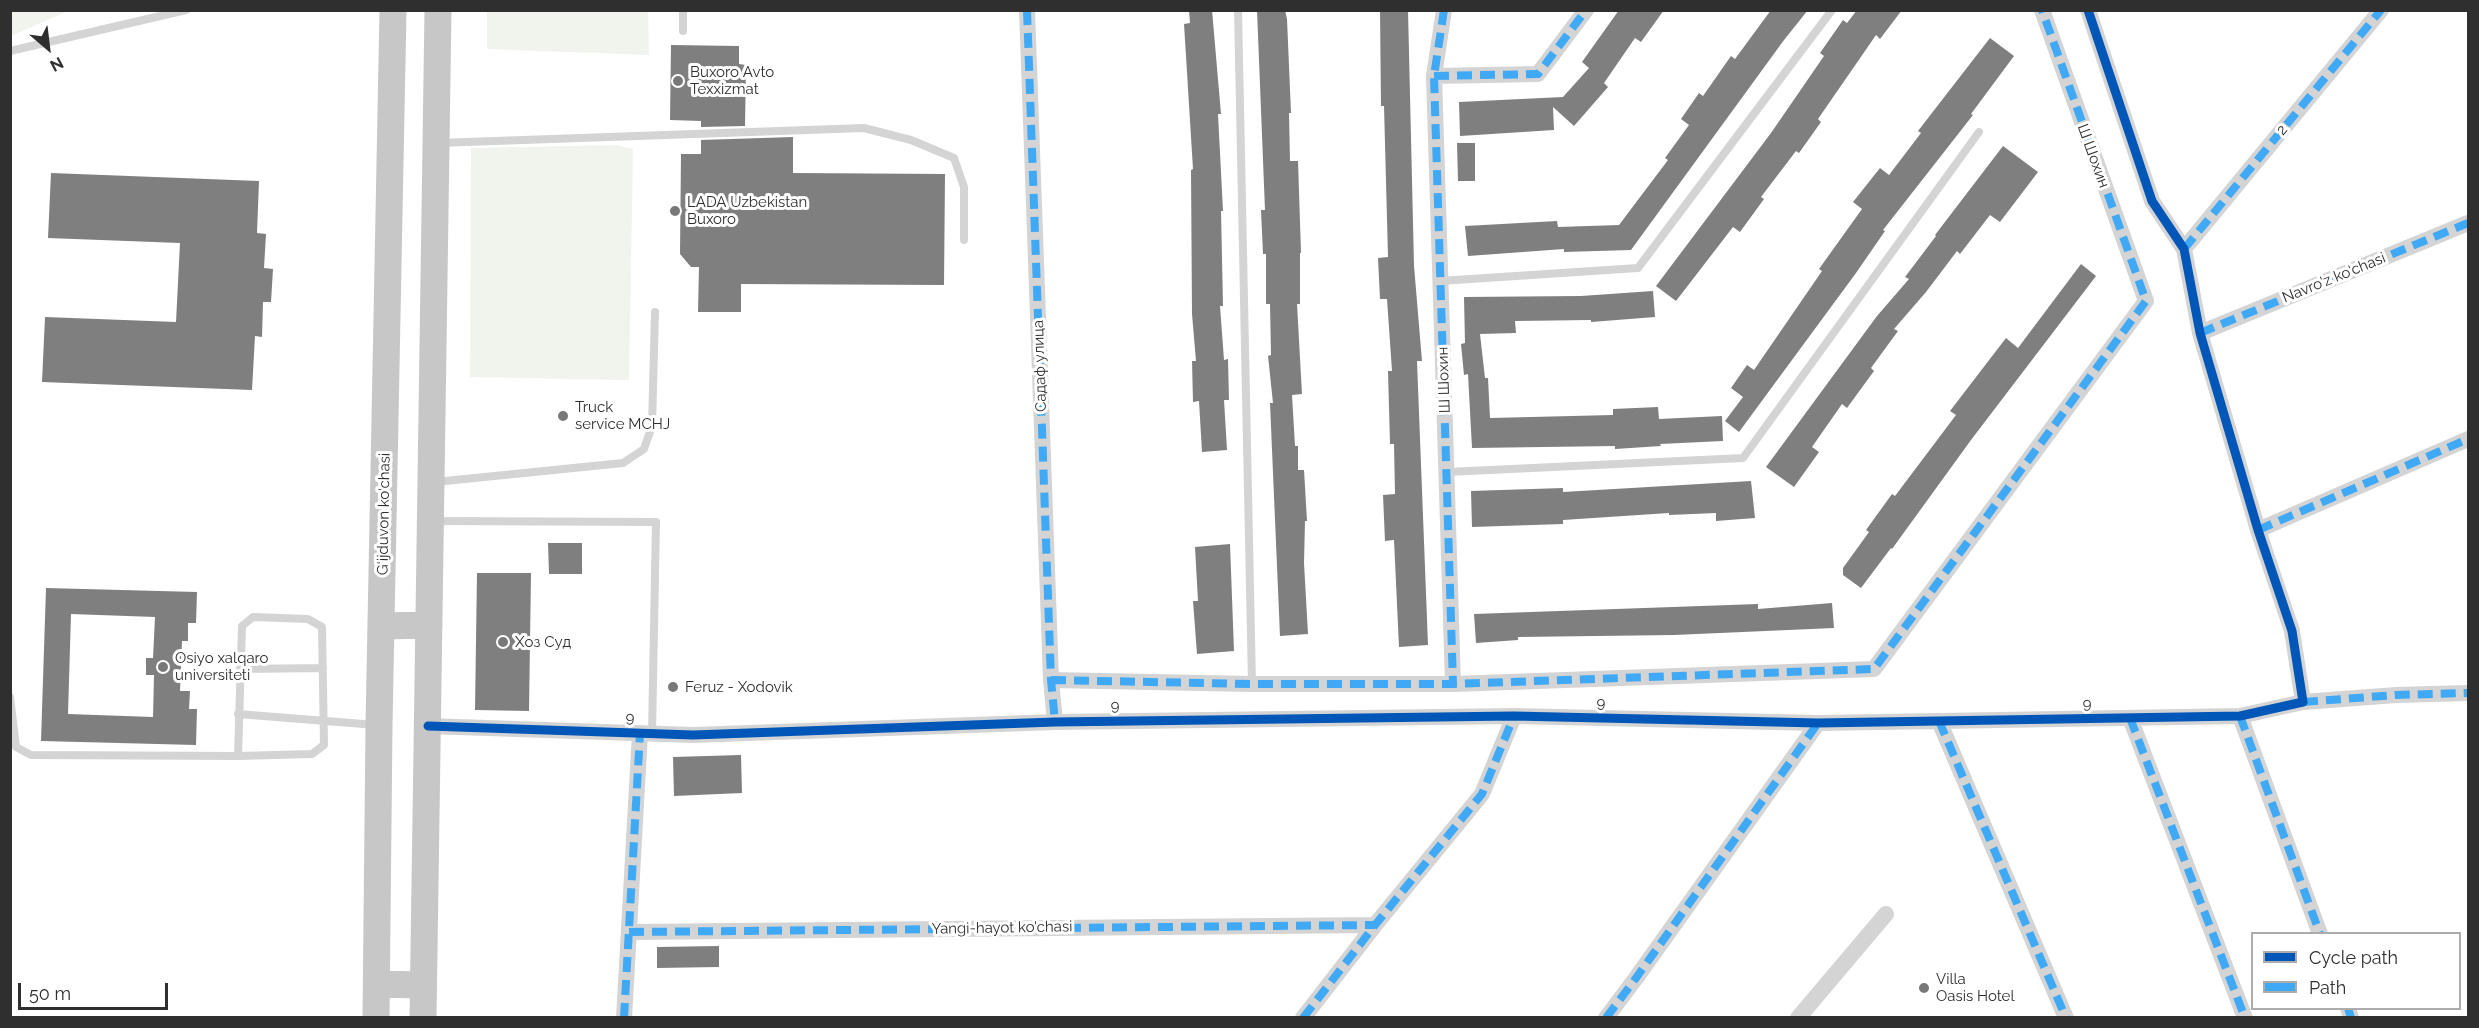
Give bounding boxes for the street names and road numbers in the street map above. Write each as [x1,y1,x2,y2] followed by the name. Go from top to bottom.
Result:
[2273,121,2291,139] street label: 2
[2073,122,2113,190] street label: Ш Шохин
[2280,249,2388,307] street label: Navro'z ko'chasi
[1029,320,1051,412] street label: Садаф улица
[1434,346,1454,414] street label: Ш Шохин
[374,453,394,575] street label: G'ijduvon ko'chasi
[1596,694,1606,712] street label: 9
[2082,695,2092,713] street label: 9
[1110,697,1120,715] street label: 9
[625,709,635,727] street label: 9
[931,918,1073,938] street label: Yangi-hayot ko'chasi

